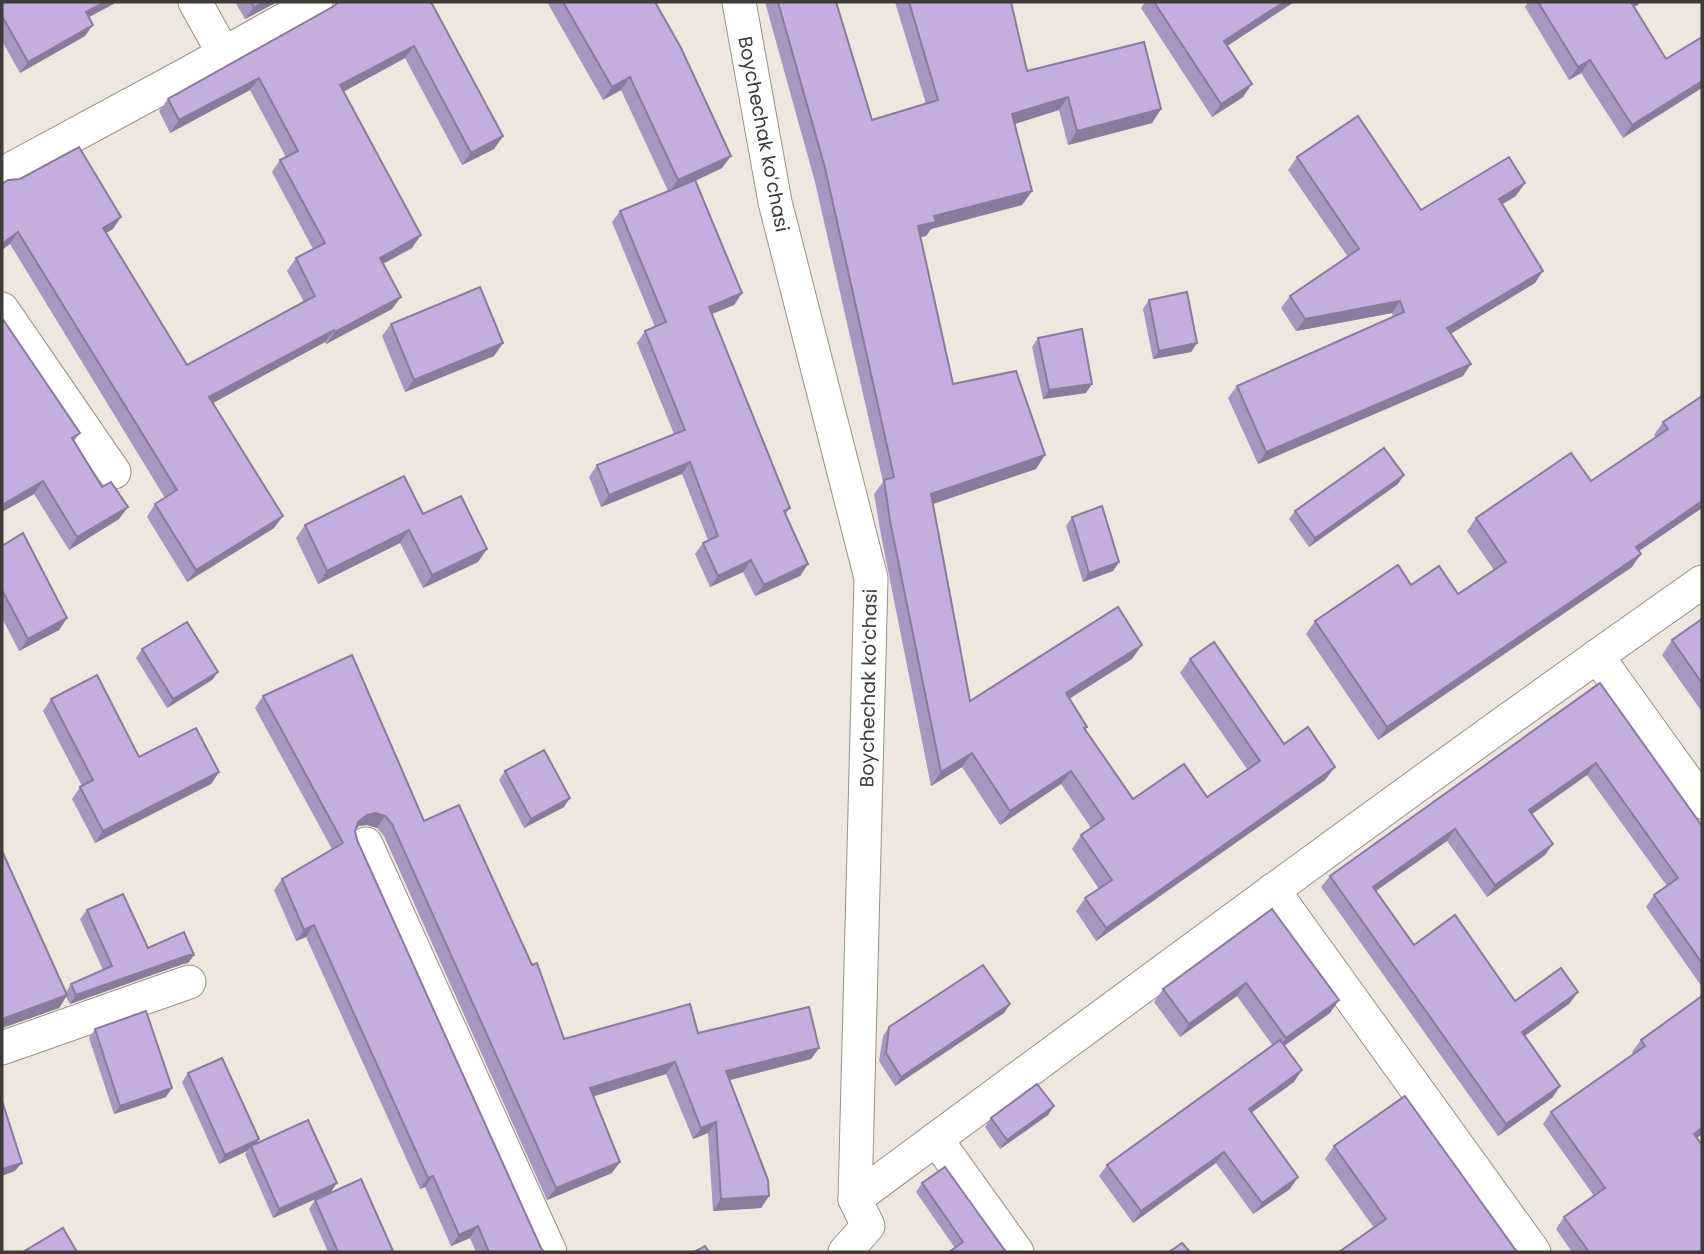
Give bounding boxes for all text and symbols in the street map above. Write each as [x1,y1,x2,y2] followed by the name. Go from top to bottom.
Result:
[731,34,796,234] street label: Boychechak koʻchasi
[853,588,884,788] street label: Boychechak koʻchasi

